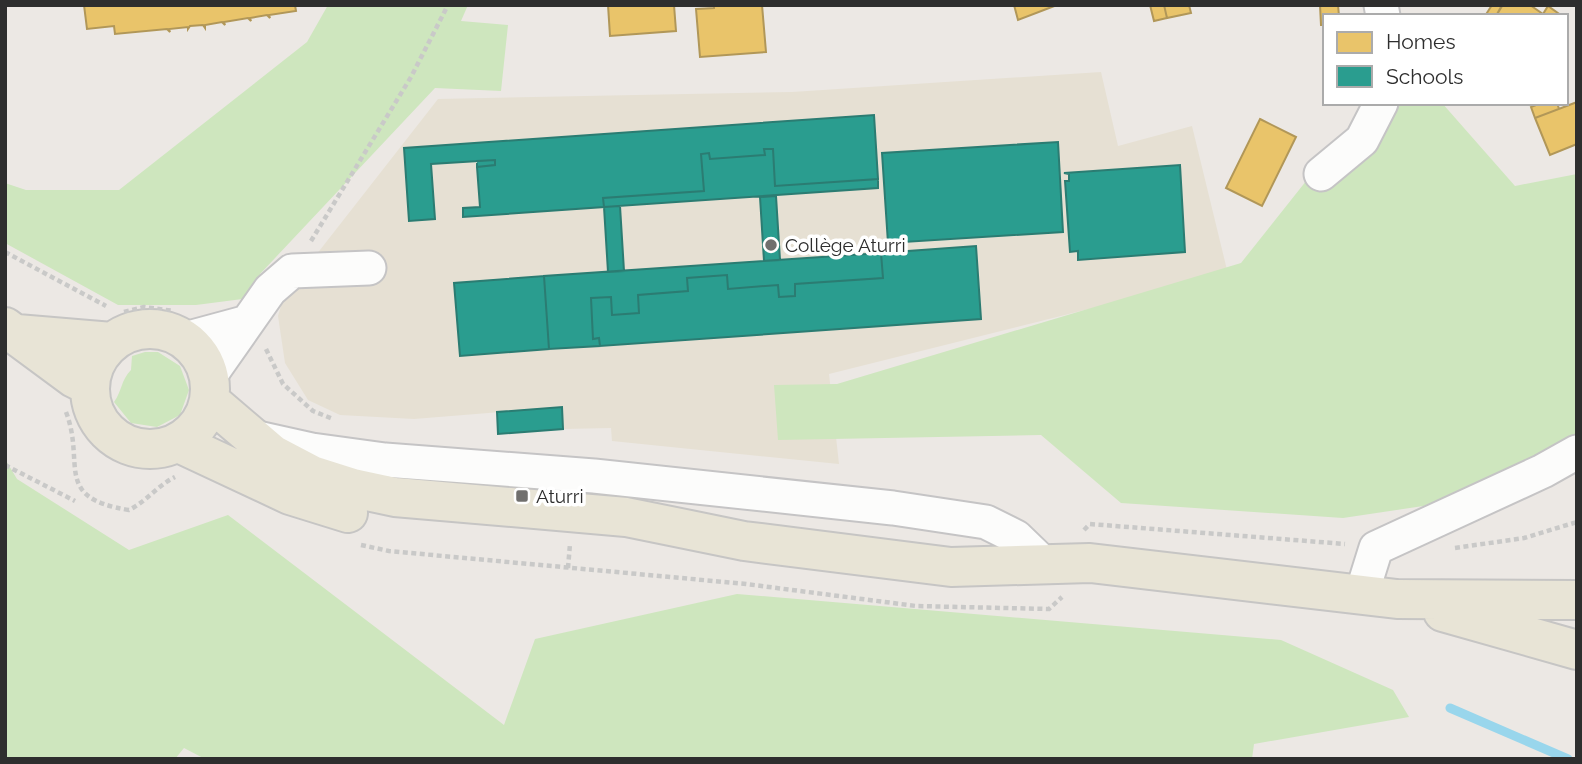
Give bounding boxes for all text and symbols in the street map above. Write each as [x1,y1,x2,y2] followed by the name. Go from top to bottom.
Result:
[1323,14,1568,105] legend
[1386,29,1456,54] text: Homes
[1386,64,1463,89] text: Schools
[785,234,906,256] place label: Collège Aturri
[763,237,779,253] marker: Collège Aturri
[536,485,584,507] place label: Aturri
[514,488,530,504] marker: Aturri

